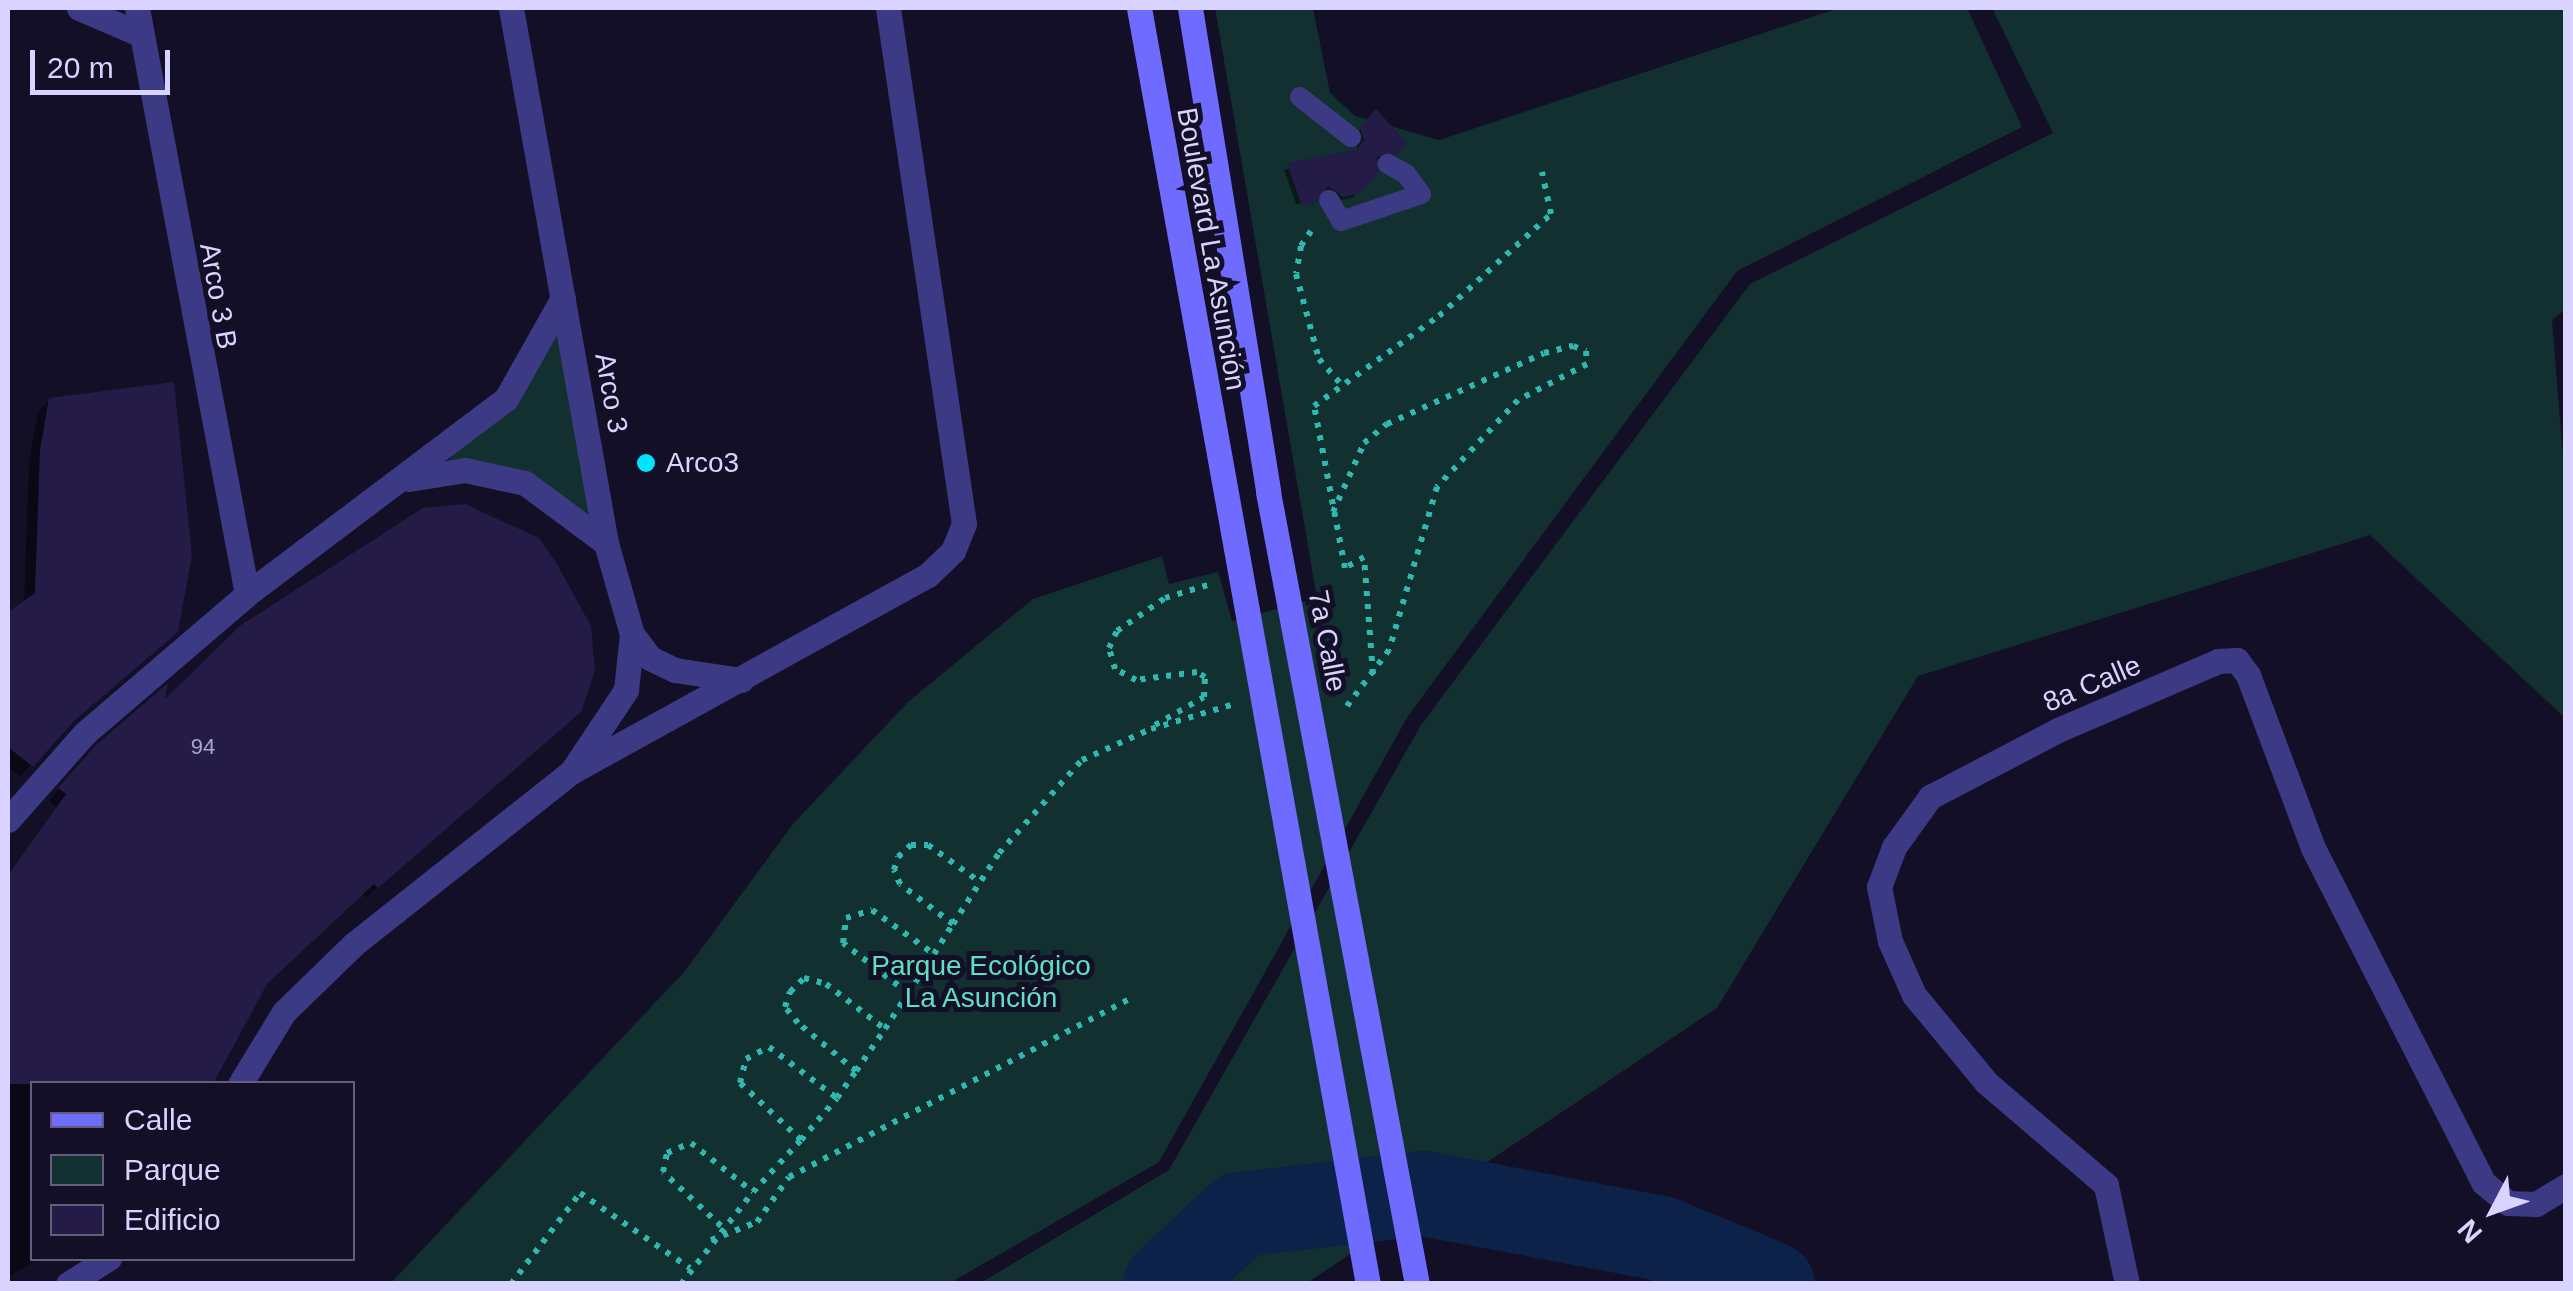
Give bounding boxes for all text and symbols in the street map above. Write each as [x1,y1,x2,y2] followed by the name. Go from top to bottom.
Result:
[35,30,175,92] scale bar
[47,51,114,84] text: 20 m
[1169,104,1253,394] street label: Boulevard La Asunción
[192,240,244,352] street label: Arco 3 B
[587,350,635,436] street label: Arco 3
[666,446,739,480] place label: Arco3
[635,452,657,474] marker: Arco3
[1301,587,1353,695] street label: 7a Calle
[2038,648,2146,720] street label: 8a Calle
[191,734,215,760] house number: 94
[871,949,1091,1015] park label: Parque Ecológico La Asunción
[30,1081,355,1261] legend
[124,1103,192,1136] text: Calle
[124,1153,221,1186] text: Parque
[2443,1161,2543,1261] north arrow
[124,1203,221,1236] text: Edificio
[2452,1213,2488,1249] text: N

